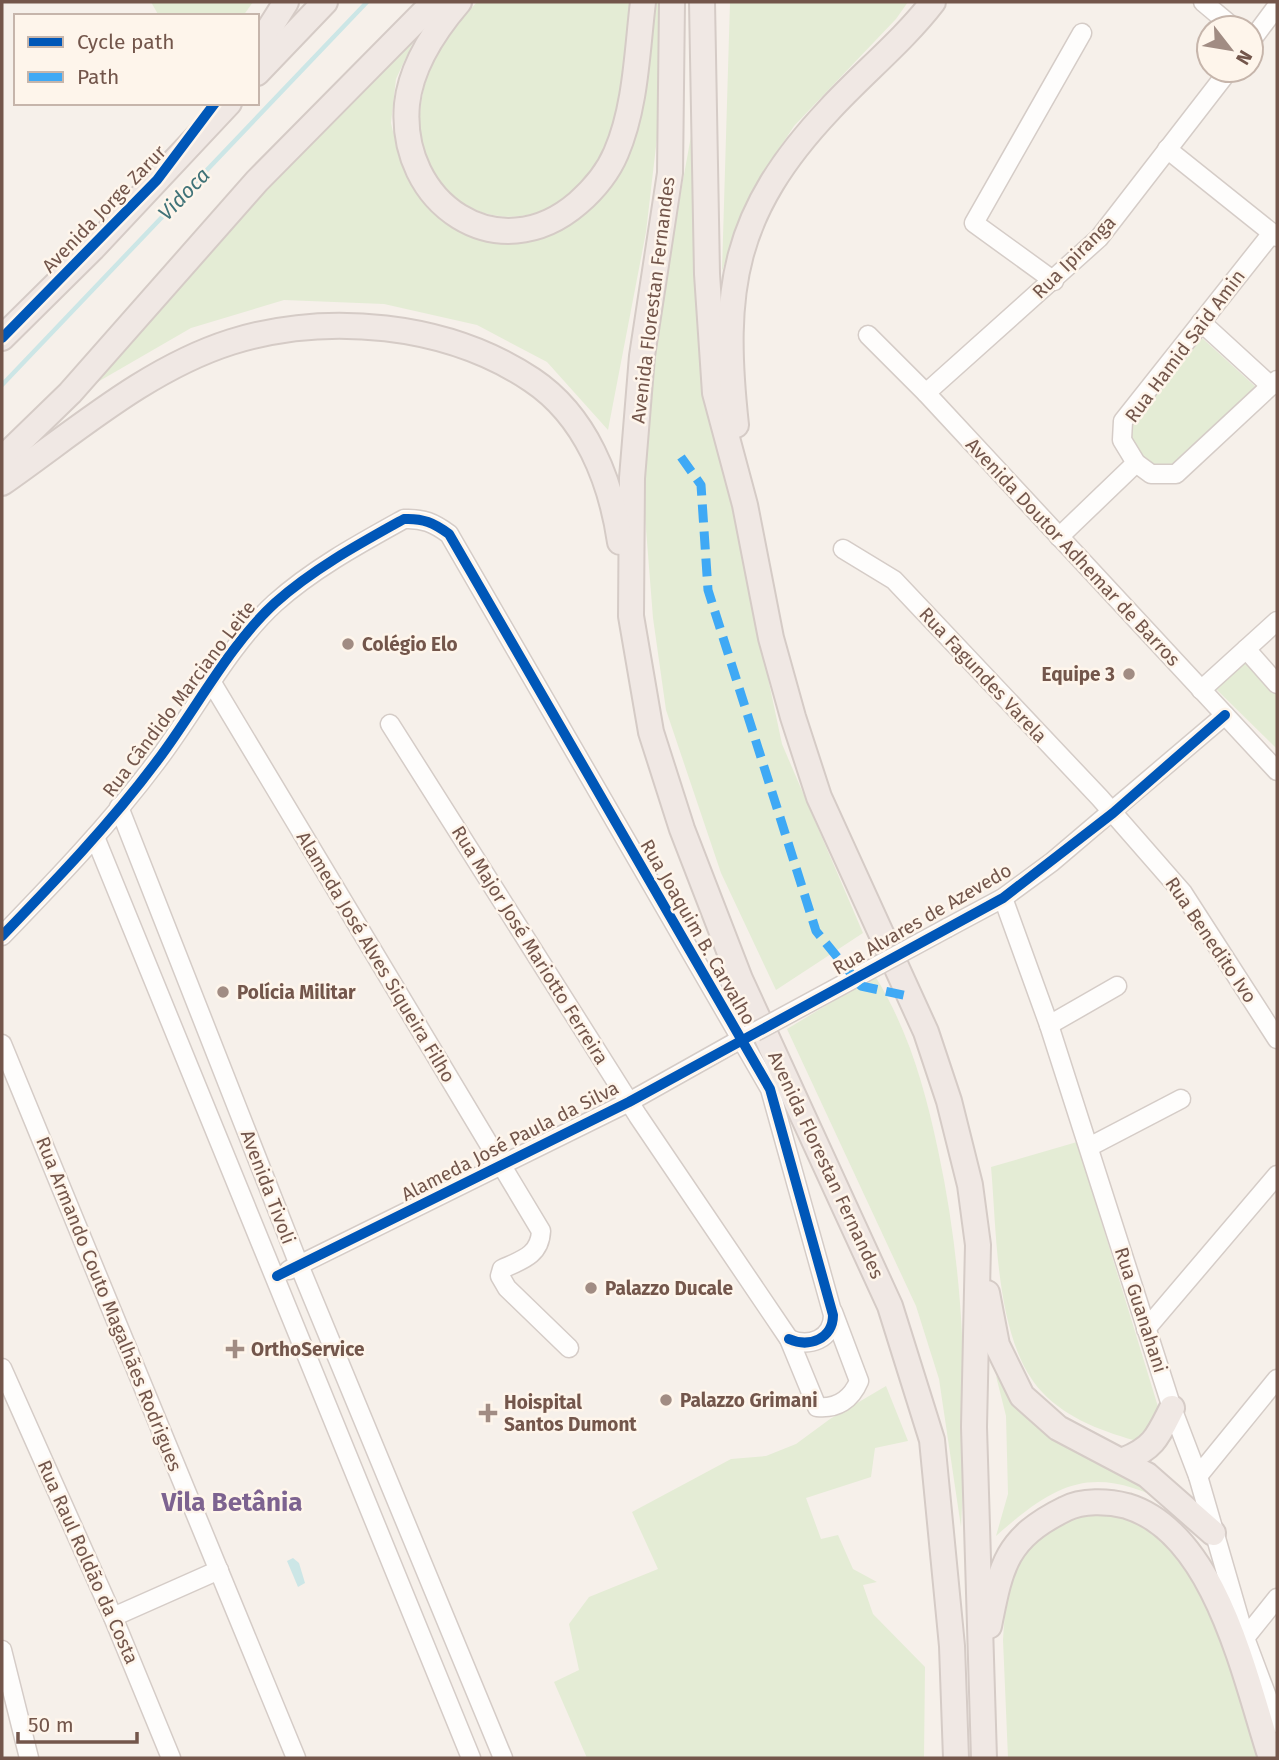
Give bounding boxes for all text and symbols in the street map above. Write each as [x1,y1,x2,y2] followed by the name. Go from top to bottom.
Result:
[14,14,259,105] legend
[1195,14,1265,84] north arrow
[77,29,175,55] text: Cycle path
[1231,46,1257,69] text: N
[77,64,119,90] text: Path
[37,140,171,278] street label: Avenida Jorge Zarur
[153,162,215,226] water label: Vidoca
[626,175,680,425] street label: Avenida Florestan Fernandes
[1028,211,1120,303] street label: Rua Ipiranga
[1120,265,1250,427] street label: Rua Hamid Said Amin
[961,433,1185,671] street label: Avenida Doutor Adhemar de Barros
[98,596,260,802] street label: Rua Cândido Marciano Leite
[914,602,1052,748] street label: Rua Fagundes Varela
[362,633,458,656] place label: Colégio Elo
[340,636,356,652] marker: Colégio Elo
[1042,663,1115,686] place label: Equipe 3
[1121,666,1137,682] marker: Equipe 3
[447,821,613,1069] street label: Rua Major José Mariotto Ferreira
[292,827,460,1087] street label: Alameda José Alves Siqueira Filho
[635,835,761,1029] street label: Rua Joaquim B. Carvalho
[828,858,1016,980] street label: Rua Alvares de Azevedo
[1160,873,1262,1007] street label: Rua Benedito Ivo
[237,981,356,1004] place label: Polícia Militar
[215,984,231,1000] marker: Polícia Militar
[763,1048,889,1282] street label: Avenida Florestan Fernandes
[398,1076,622,1206] street label: Alameda José Paula da Silva
[236,1127,300,1247] street label: Avenida Tivoli
[31,1133,187,1475] street label: Rua Armando Couto Magalhães Rodrigues
[1110,1244,1172,1376] street label: Rua Guanahani
[605,1277,733,1300] place label: Palazzo Ducale
[583,1280,599,1296] marker: Palazzo Ducale
[251,1338,364,1361] place label: OrthoService
[225,1339,245,1359] marker: OrthoService
[680,1389,818,1412] place label: Palazzo Grimani
[504,1391,637,1436] place label: Hoispital Santos Dumont
[658,1392,674,1408] marker: Palazzo Grimani
[478,1403,498,1423] marker: Hoispital Santos Dumont
[33,1456,143,1668] street label: Rua Raul Roldão da Costa
[160,1487,303,1518] district label: Vila Betânia
[18,1700,136,1744] scale bar
[28,1712,74,1738] text: 50 m

